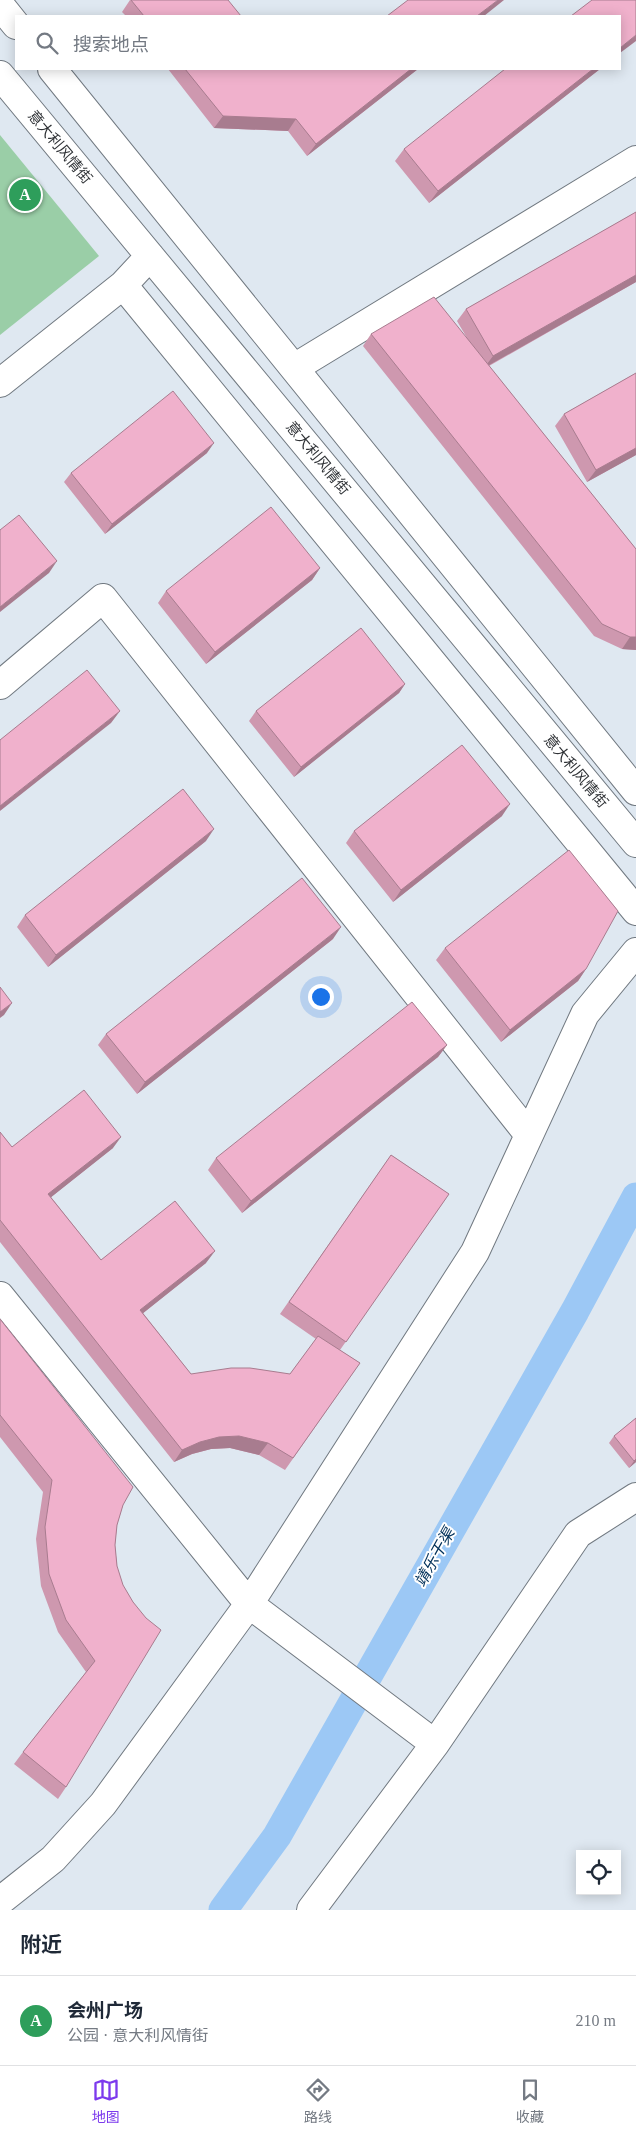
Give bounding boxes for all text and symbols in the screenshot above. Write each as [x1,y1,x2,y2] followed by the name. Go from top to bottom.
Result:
[15,15,621,70] search box
[33,29,61,57] icon: search
[73,34,149,55] text: 搜索地点
[25,107,95,187] street label: 意大利风情街
[9,176,41,214] pin: A
[283,418,353,498] street label: 意大利风情街
[541,731,611,811] street label: 意大利风情街
[308,984,334,1010] your location
[411,1523,458,1589] water label: 靖乐干渠
[576,1850,621,1895] map controls
[576,1850,621,1895] button: locate
[20,1933,62,1957] text: 附近
[67,2000,143,2021] text: 会州广场
[30,2012,42,2029] text: A
[576,2012,616,2029] text: 210 m
[67,2027,208,2044] text: 公园 · 意大利风情街
[92,2076,120,2126] tab: 地图
[304,2076,332,2126] tab: 路线
[516,2076,544,2126] tab: 收藏

